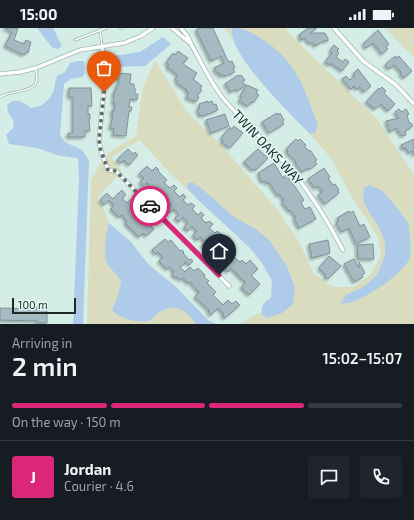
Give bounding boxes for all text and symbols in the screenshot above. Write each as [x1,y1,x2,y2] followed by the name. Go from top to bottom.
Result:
[20,5,58,23] text: 15:00
[87,51,121,92] pin
[93,57,115,79] icon: bag
[229,106,307,188] street label: TWIN OAKS WAY
[130,186,170,226] courier
[139,195,161,217] icon: car
[202,234,236,275] pin
[208,240,230,262] icon: home
[12,296,76,315] scale bar
[18,298,48,311] text: 100 m
[12,335,72,351] text: Arriving in
[323,349,402,367] text: 15:02–15:07
[12,350,78,381] text: 2 min
[12,414,121,430] text: On the way · 150 m
[308,456,350,498] button: chat
[360,456,402,498] button: phone
[64,460,111,478] text: Jordan
[30,468,36,486] text: J
[64,478,134,494] text: Courier · 4.6

